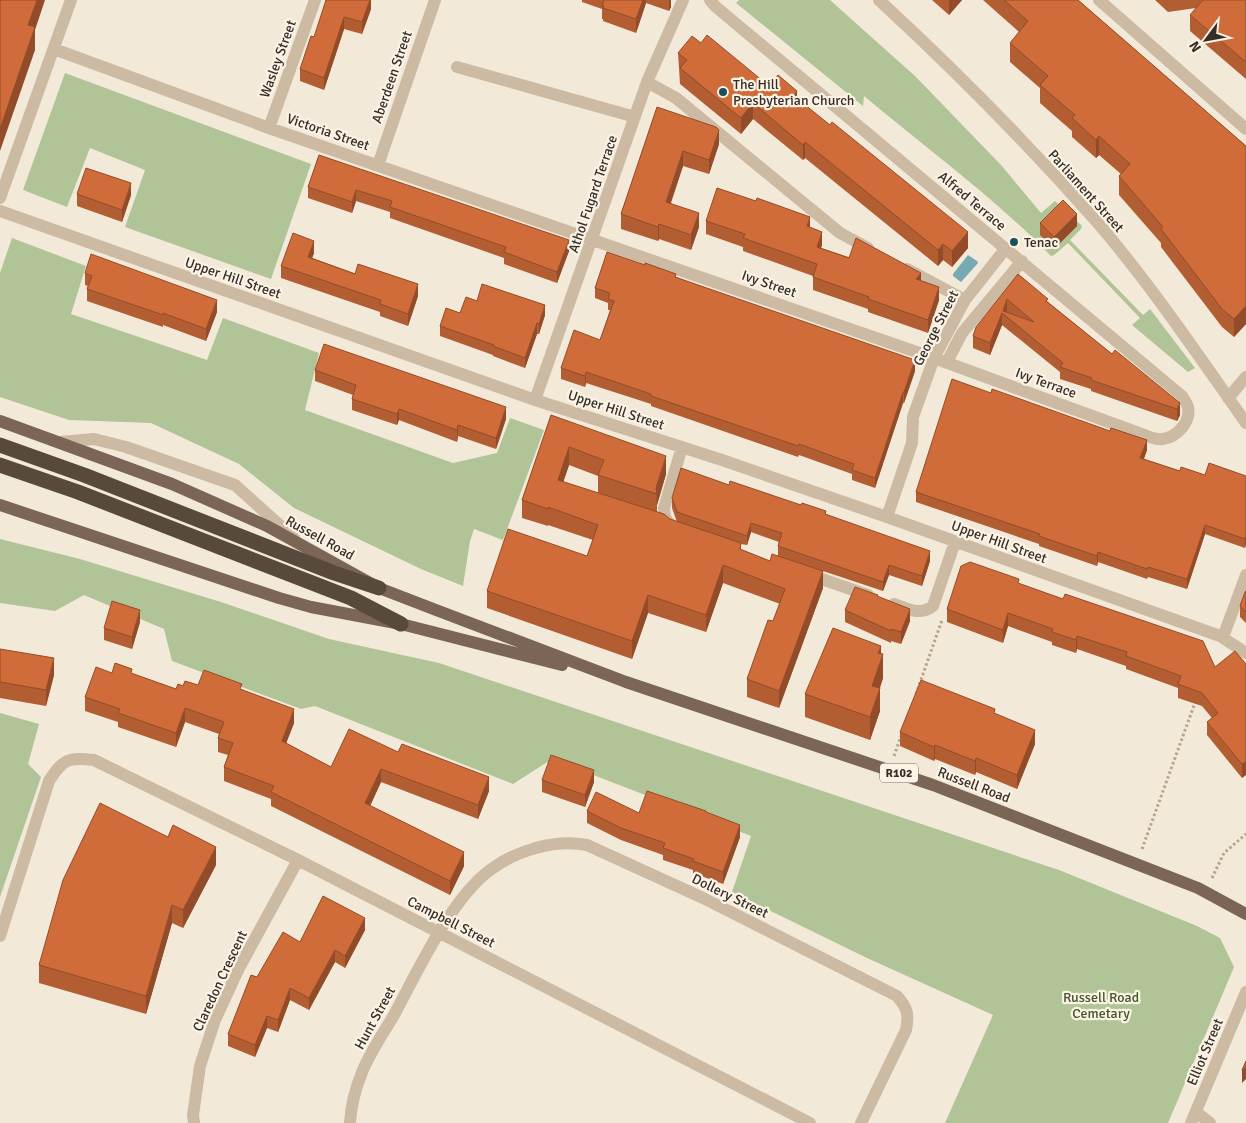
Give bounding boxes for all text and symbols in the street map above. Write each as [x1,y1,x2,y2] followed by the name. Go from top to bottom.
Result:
[1181,15,1231,65] north arrow
[256,18,300,100] street label: Wasley Street
[368,28,416,125] street label: Aberdeen Street
[1186,38,1205,55] text: N
[733,76,854,109] place label: The Hill Presbyterian Church
[717,86,729,98] marker: The Hill Presbyterian Church
[284,110,372,154] street label: Victoria Street
[565,133,621,255] street label: Athol Fugard Terrace
[1045,146,1128,236] street label: Parliament Street
[935,168,1009,234] street label: Alfred Terrace
[1024,234,1058,251] place label: Tenac
[1008,236,1020,248] marker: Tenac
[183,254,283,302] street label: Upper Hill Street
[739,267,799,301] street label: Ivy Street
[910,287,962,369] street label: George Street
[1013,364,1079,402] street label: Ivy Terrace
[566,386,666,434] street label: Upper Hill Street
[283,512,357,564] street label: Russell Road
[949,517,1049,567] street label: Upper Hill Street
[935,763,1013,807] street label: Russell Road
[880,764,918,782] road number: R102
[689,870,771,922] street label: Dollery Street
[404,893,498,951] street label: Campbell Street
[189,928,251,1034] street label: Claredon Crescent
[351,984,399,1052] street label: Hunt Street
[1063,989,1139,1022] park label: Russell Road Cemetary
[1183,1016,1227,1088] street label: Elliot Street

